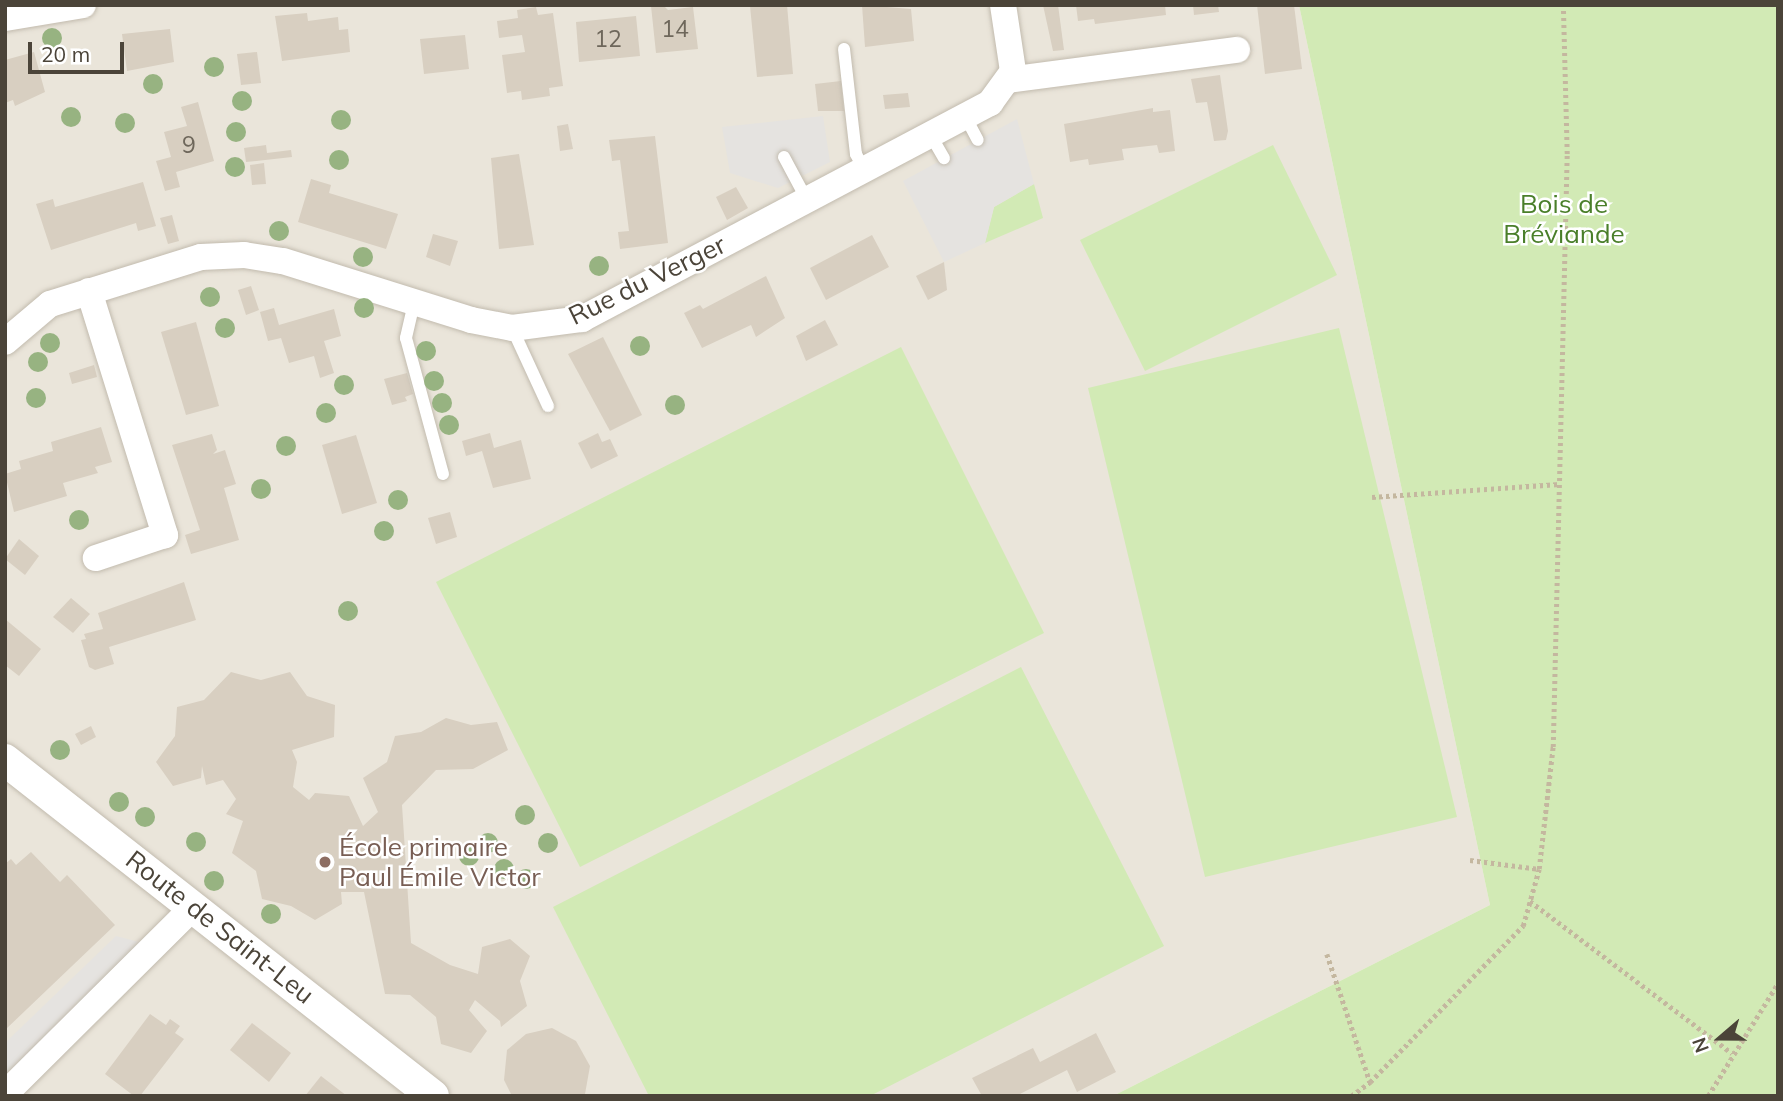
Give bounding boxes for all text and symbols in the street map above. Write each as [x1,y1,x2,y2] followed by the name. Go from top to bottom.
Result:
[661,15,689,43] house number: 14
[594,25,622,53] house number: 12
[32,28,128,72] scale bar
[41,41,90,67] text: 20 m
[182,131,196,159] house number: 9
[1503,188,1625,249] park label: Bois de Bréviande
[563,229,731,331] street label: Rue du Verger
[339,831,541,892] place label: École primaire Paul Émile Victor
[120,844,320,1010] street label: Route de Saint-Leu
[317,854,333,870] marker: École primaire Paul Émile Victor
[1685,1003,1755,1073] north arrow
[1687,1034,1714,1056] text: N

